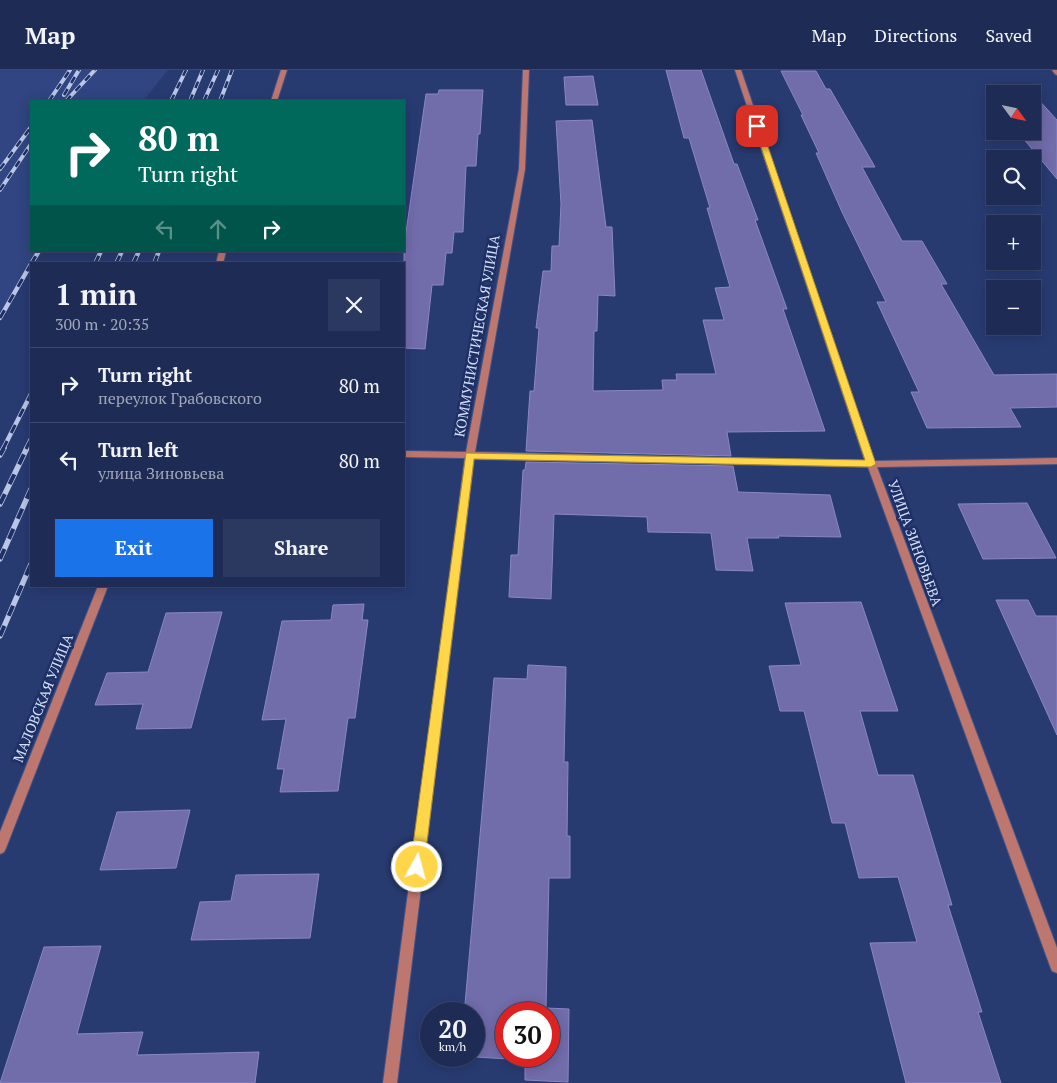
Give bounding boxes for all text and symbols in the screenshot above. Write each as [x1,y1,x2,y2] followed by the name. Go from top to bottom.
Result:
[25,19,75,51] text: Map
[811,23,846,47] text: Map
[874,23,957,47] text: Directions
[985,23,1032,47] text: Saved
[986,85,1041,140] north arrow
[986,85,1041,335] map controls
[736,105,778,147] pin
[743,112,771,140] icon: arrive
[138,115,219,161] text: 80 m
[55,120,120,185] icon: right
[986,150,1041,205] button: search
[138,159,238,188] text: Turn right
[151,215,179,243] icon: left
[204,215,232,243] icon: ahead
[257,215,285,243] icon: right
[986,215,1041,270] button: +
[449,233,504,439] street label: КОММУНИСТИЧЕСКАЯ УЛИЦА
[55,274,137,314] text: 1 min
[328,279,380,331] button: close
[986,280,1041,335] button: −
[55,313,149,335] text: 300 m · 20:35
[98,362,192,387] text: Turn right
[55,371,83,399] icon: right
[339,373,380,398] text: 80 m
[98,387,262,409] text: переулок Грабовского
[98,437,179,462] text: Turn left
[55,446,83,474] icon: left
[339,448,380,473] text: 80 m
[98,462,224,484] text: улица Зиновьева
[884,477,947,609] street label: УЛИЦА ЗИНОВЬЕВА
[55,519,213,577] button: Exit
[223,519,380,577] button: Share
[8,630,77,765] street label: МАЛОВСКАЯ УЛИЦА
[390,840,442,892] position arrow
[495,1002,560,1067] speed limit sign: 30
[438,1012,467,1045] text: 20
[439,1039,466,1054] text: km/h

